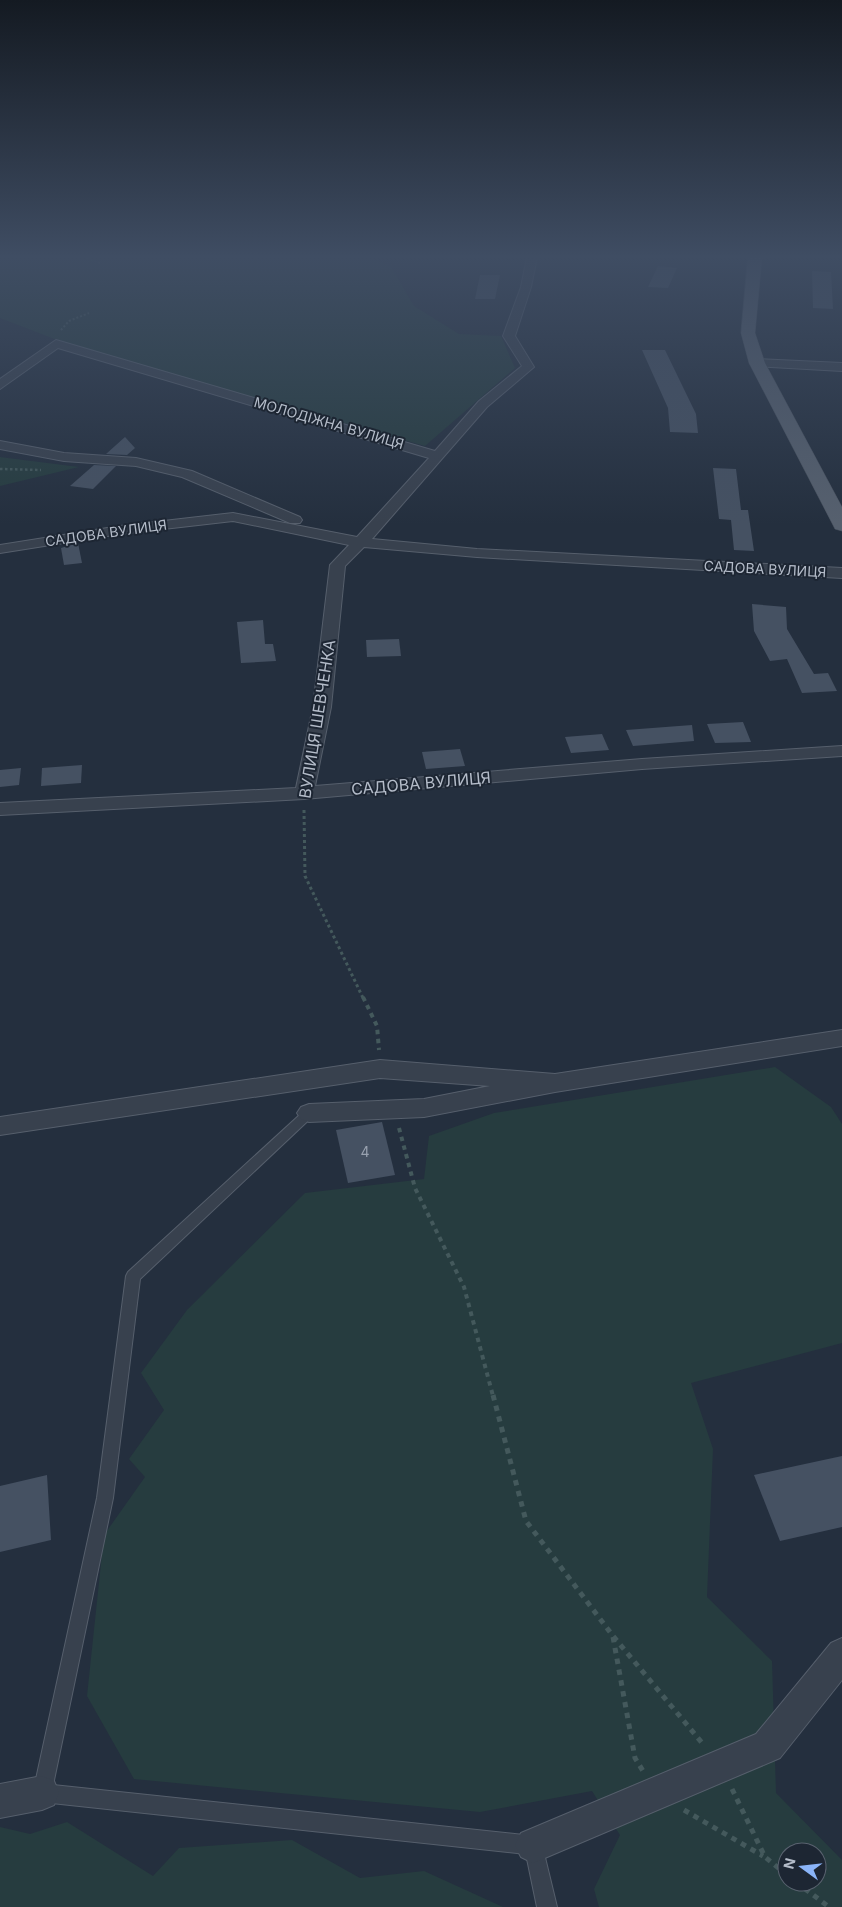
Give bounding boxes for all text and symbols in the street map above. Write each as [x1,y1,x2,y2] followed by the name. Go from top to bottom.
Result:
[252,393,406,452] street label: МОЛОДІЖНА ВУЛИЦЯ
[44,516,168,549] street label: САДОВА ВУЛИЦЯ
[703,557,827,580] street label: САДОВА ВУЛИЦЯ
[295,638,339,800] street label: ВУЛИЦЯ ШЕВЧЕНКА
[350,767,492,799] street label: САДОВА ВУЛИЦЯ
[360,1143,370,1160] house number: 4
[777,1842,827,1892] north arrow
[779,1856,799,1871] text: N

